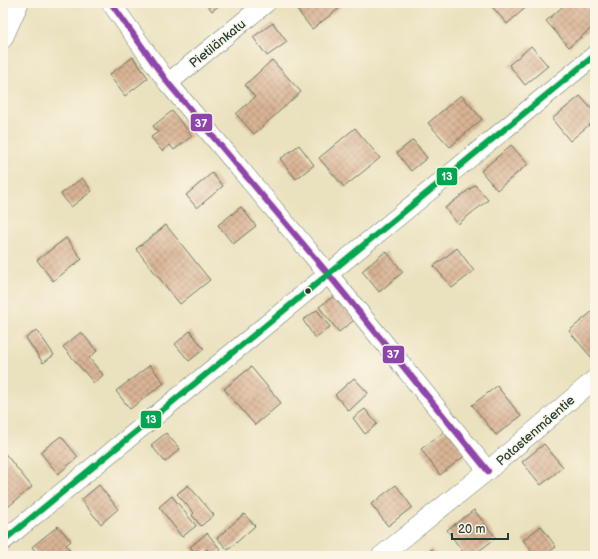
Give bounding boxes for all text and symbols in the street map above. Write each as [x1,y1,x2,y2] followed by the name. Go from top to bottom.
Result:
[186,16,249,71] street label: Pietilänkatu
[190,113,213,132] line badge: 37
[195,117,207,130] text: 37
[436,167,458,186] line badge: 13
[441,170,453,183] text: 13
[303,286,313,296] unlabelled marker
[382,345,405,364] line badge: 37
[387,348,399,361] text: 37
[493,392,578,469] street label: Patastenmäentie
[140,410,162,429] line badge: 13
[145,413,157,426] text: 13
[452,515,508,541] scale bar
[458,522,485,537] text: 20 m

